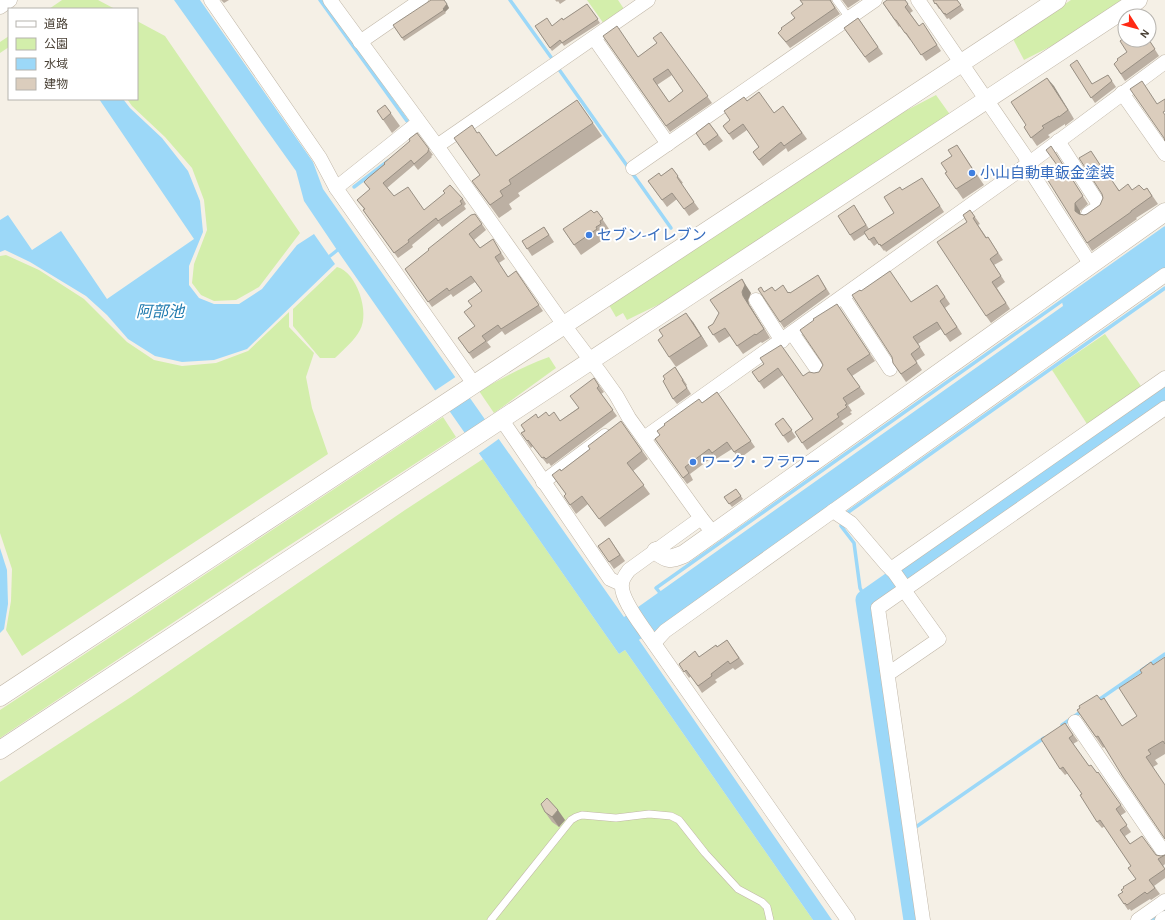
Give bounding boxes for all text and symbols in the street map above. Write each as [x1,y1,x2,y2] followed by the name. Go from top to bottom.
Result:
[8,8,138,100] legend
[1117,8,1157,48] north arrow
[44,17,68,30] text: 道路
[1138,27,1151,40] text: N
[44,38,68,50] text: 公園
[44,58,68,70] text: 水域
[44,77,68,90] text: 建物
[980,165,1115,181] place label: 小山自動車鈑金塗装
[967,168,977,178] marker: 小山自動車鈑金塗装
[597,227,707,243] place label: セブン-イレブン
[584,230,594,240] marker: セブン-イレブン
[136,303,186,320] water label: 阿部池
[701,454,821,470] place label: ワーク・フラワー
[688,457,698,467] marker: ワーク・フラワー

